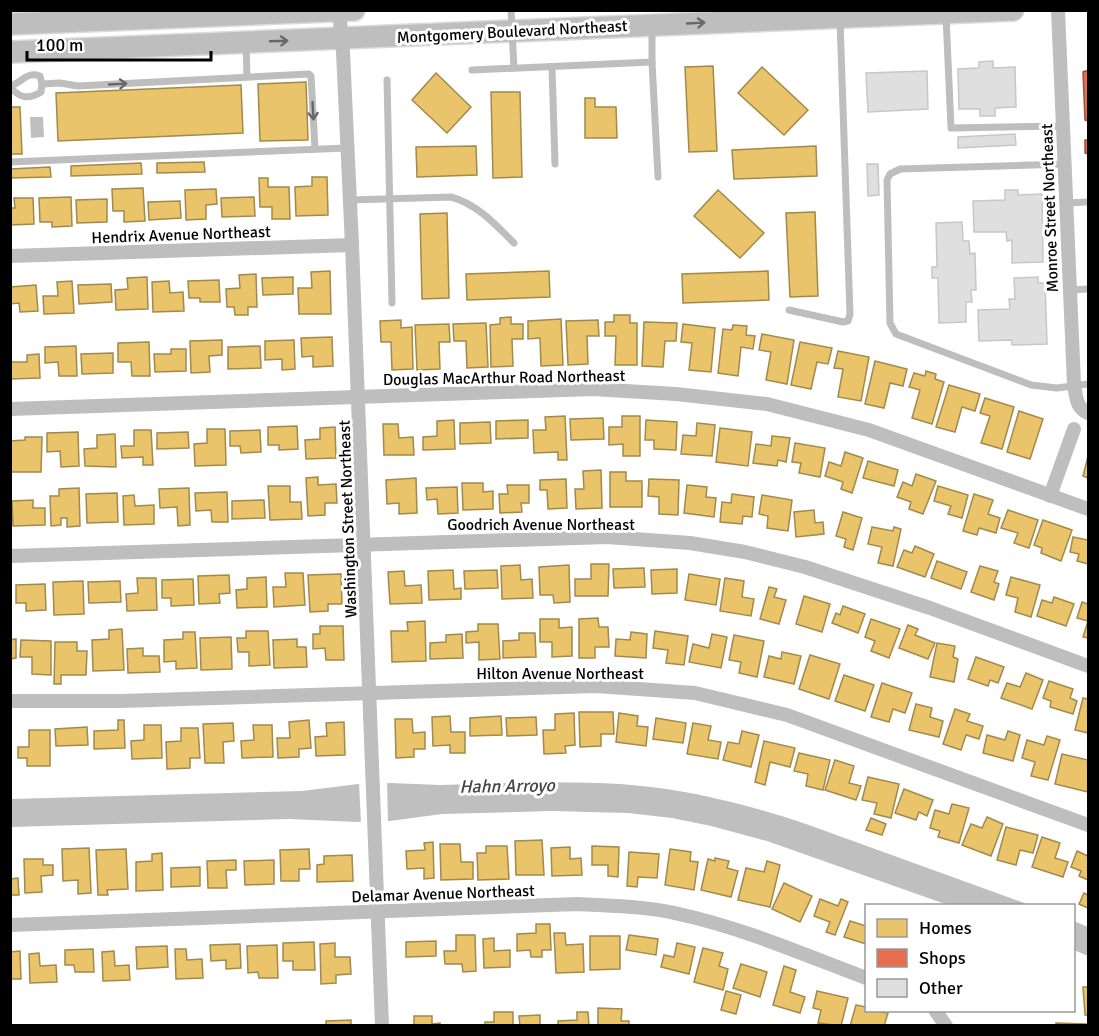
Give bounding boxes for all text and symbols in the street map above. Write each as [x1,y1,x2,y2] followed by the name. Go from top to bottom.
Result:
[396,16,628,48] street label: Montgomery Boulevard Northeast
[686,18,706,29] one-way arrow
[27,24,212,62] scale bar
[36,34,83,56] text: 100 m
[268,36,288,47] one-way arrow
[107,78,127,89] one-way arrow
[308,101,319,121] one-way arrow
[1037,123,1063,293] street label: Monroe Street Northeast
[91,222,271,248] street label: Hendrix Avenue Northeast
[383,366,626,390] street label: Douglas MacArthur Road Northeast
[335,419,361,618] street label: Washington Street Northeast
[447,515,635,535] street label: Goodrich Avenue Northeast
[476,664,644,684] street label: Hilton Avenue Northeast
[459,774,557,798] water label: Hahn Arroyo
[351,881,535,907] street label: Delamar Avenue Northeast
[865,904,1075,1012] legend
[919,917,972,939] text: Homes
[919,947,966,969] text: Shops
[919,977,963,999] text: Other

